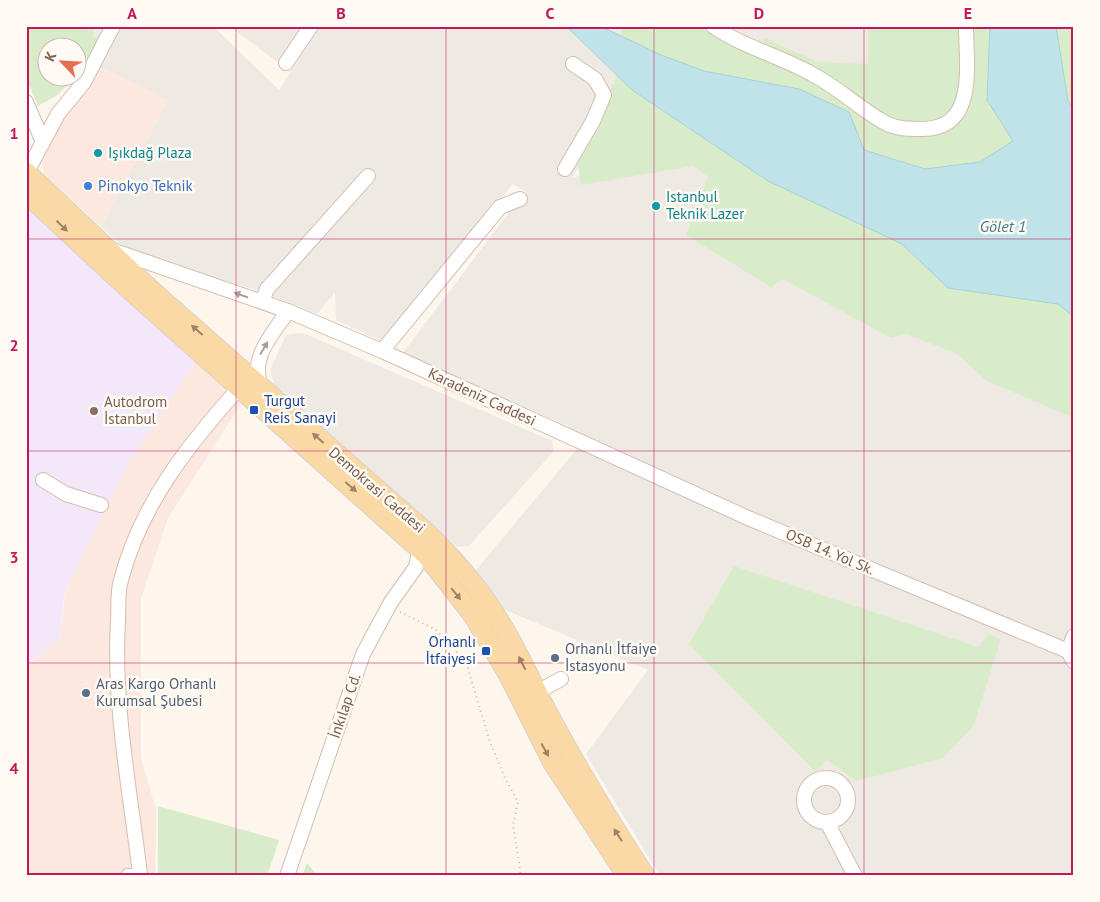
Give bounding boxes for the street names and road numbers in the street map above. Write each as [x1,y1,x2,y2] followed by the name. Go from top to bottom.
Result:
[425,363,539,430] street label: Karadeniz Caddesi
[325,443,429,537] street label: Demokrasi Caddesi
[783,524,878,579] street label: OSB 14. Yol Sk.
[325,671,365,741] street label: İnkılap Cd.

